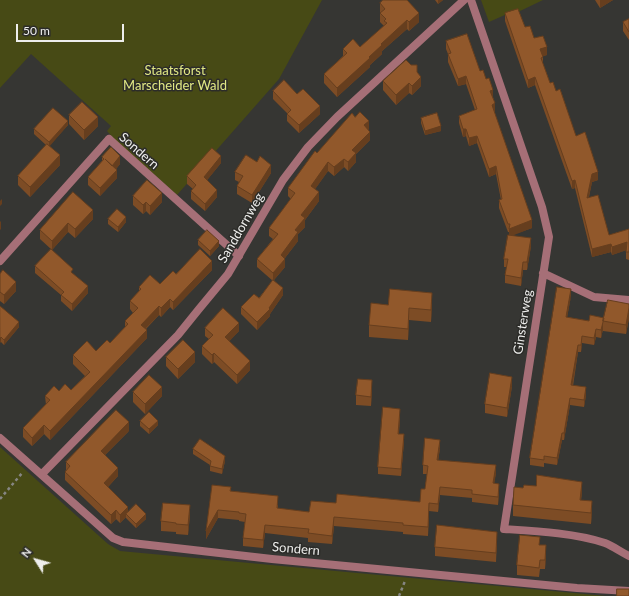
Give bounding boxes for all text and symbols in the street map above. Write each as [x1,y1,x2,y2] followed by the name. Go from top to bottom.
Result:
[18,16,126,42] scale bar
[23,23,50,38] text: 50 m
[123,63,227,94] park label: Staatsforst Marscheider Wald
[116,129,162,173] street label: Sondern
[215,190,267,266] street label: Sanddornweg
[510,288,536,356] street label: Ginsterweg
[272,539,320,559] street label: Sondern
[16,540,56,580] north arrow
[18,545,34,560] text: N

